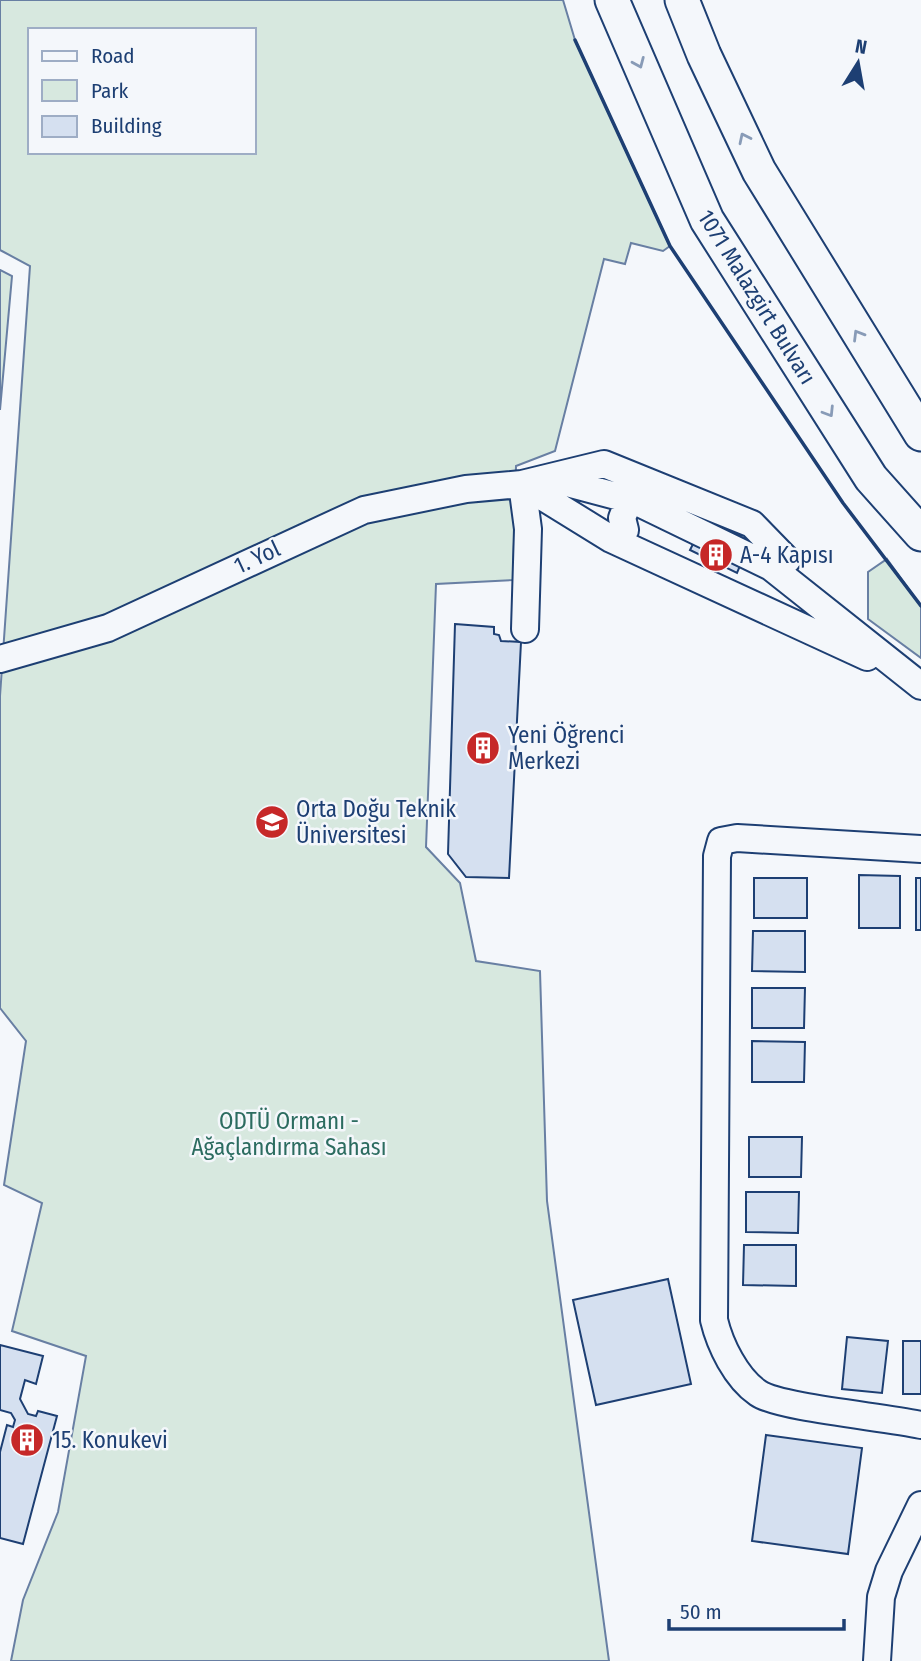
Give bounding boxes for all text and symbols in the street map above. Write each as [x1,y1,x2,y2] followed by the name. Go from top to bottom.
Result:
[28,28,256,154] legend
[823,28,893,98] north arrow
[853,34,869,59] text: N
[91,43,135,69] text: Road
[631,55,645,68] one-way arrow
[91,78,129,104] text: Park
[91,113,162,139] text: Building
[738,133,752,145] one-way arrow
[692,205,822,389] street label: 1071 Malazgirt Bulvarı
[853,330,866,343] one-way arrow
[821,405,834,418] one-way arrow
[230,534,284,580] street label: 1. Yol
[697,536,735,574] building icon: A-4 Kapısı
[740,541,834,569] place label: A-4 Kapısı
[508,721,625,775] place label: Yeni Öğrenci Merkezi
[464,729,502,767] building icon: Yeni Öğrenci Merkezi
[296,795,456,849] place label: Orta Doğu Teknik Üniversitesi
[253,803,291,841] school or university icon: Orta Doğu Teknik Üniversitesi
[192,1107,386,1161] park label: ODTÜ Ormanı - Ağaçlandırma Sahası
[8,1421,46,1459] building icon: 15. Konukevi
[52,1426,168,1454] place label: 15. Konukevi
[669,1588,844,1632] scale bar
[680,1599,722,1625] text: 50 m

